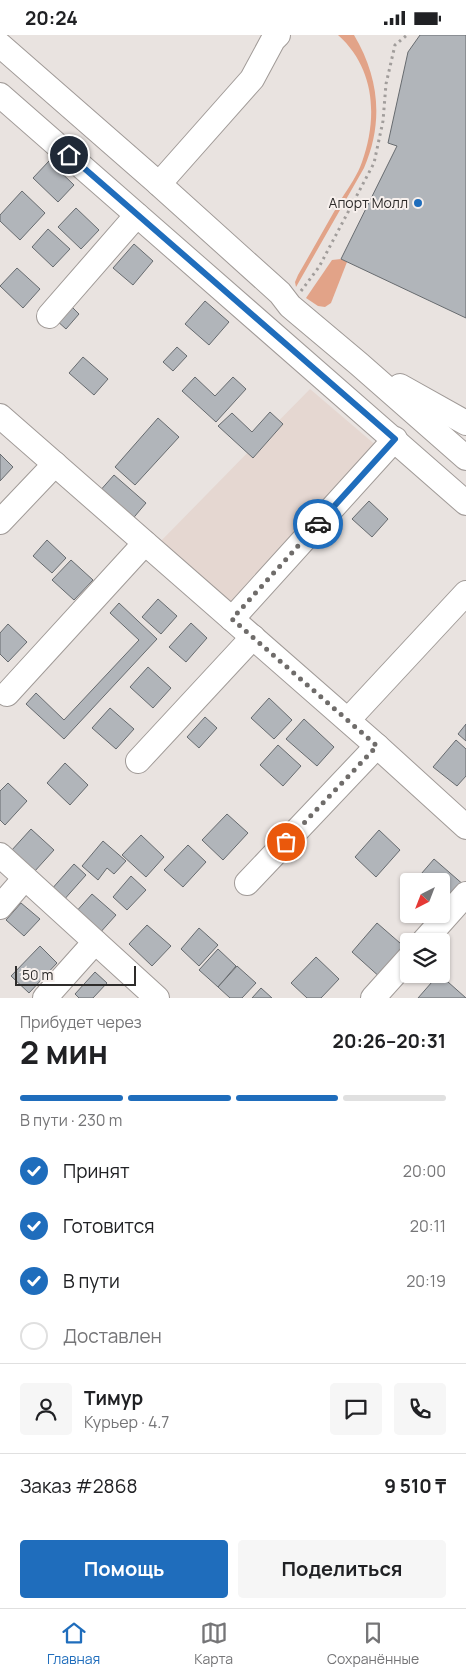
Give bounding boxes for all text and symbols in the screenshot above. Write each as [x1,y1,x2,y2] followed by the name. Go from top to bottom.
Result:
[25,5,78,31] text: 20:24
[48,134,90,176] pin
[55,141,83,169] icon: home
[329,193,408,212] place label: Апорт Молл
[412,197,424,209] marker: Апорт Молл
[293,499,343,549] courier
[304,510,332,538] icon: car
[265,821,307,863] pin
[272,828,300,856] icon: bag
[400,873,450,923] north arrow
[400,873,450,983] map controls
[400,933,450,983] button: layers
[15,963,136,986] scale bar
[22,965,53,984] text: 50 m
[20,1011,142,1033] text: Прибудет через
[333,1028,446,1054] text: 20:26–20:31
[20,1030,108,1074] text: 2 мин
[20,1109,122,1131] text: В пути · 230 m
[20,1157,48,1185] icon: check
[63,1158,130,1184] text: Принят
[403,1160,446,1182] text: 20:00
[20,1212,48,1240] icon: check
[63,1213,155,1239] text: Готовится
[410,1215,446,1237] text: 20:11
[20,1267,48,1295] icon: check
[63,1268,120,1294] text: В пути
[406,1270,446,1292] text: 20:19
[63,1323,162,1349] text: Доставлен
[20,1383,72,1435] button: person
[330,1383,382,1435] button: chat
[394,1383,446,1435] button: phone
[84,1385,143,1411] text: Тимур
[84,1411,169,1433] text: Курьер · 4.7
[20,1473,137,1499] text: Заказ #2868
[384,1473,446,1499] text: 9 510 ₸
[20,1540,228,1598] button: Помощь
[238,1540,446,1598] button: Поделиться
[47,1619,100,1668] tab: Главная
[194,1619,233,1668] tab: Карта
[327,1619,419,1668] tab: Сохранённые

